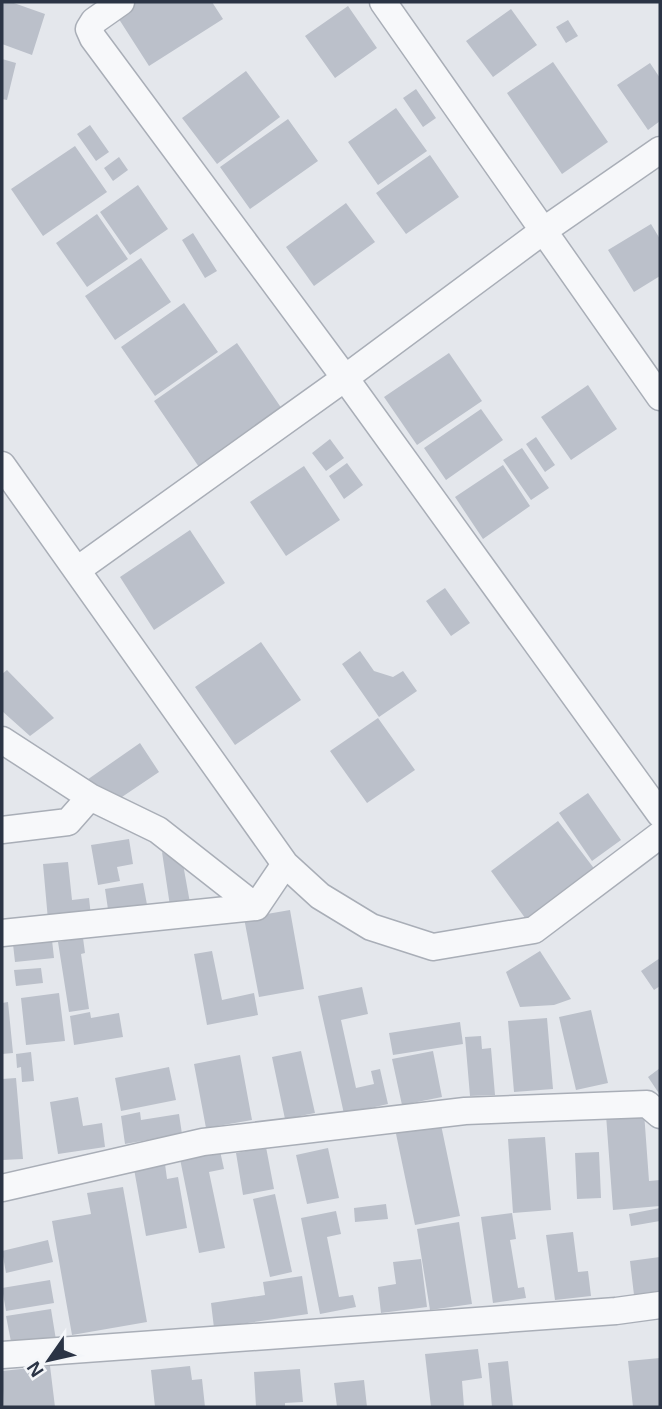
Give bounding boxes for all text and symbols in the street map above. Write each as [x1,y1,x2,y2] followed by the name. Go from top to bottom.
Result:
[14,1325,84,1395] north arrow
[23,1358,48,1381] text: N

